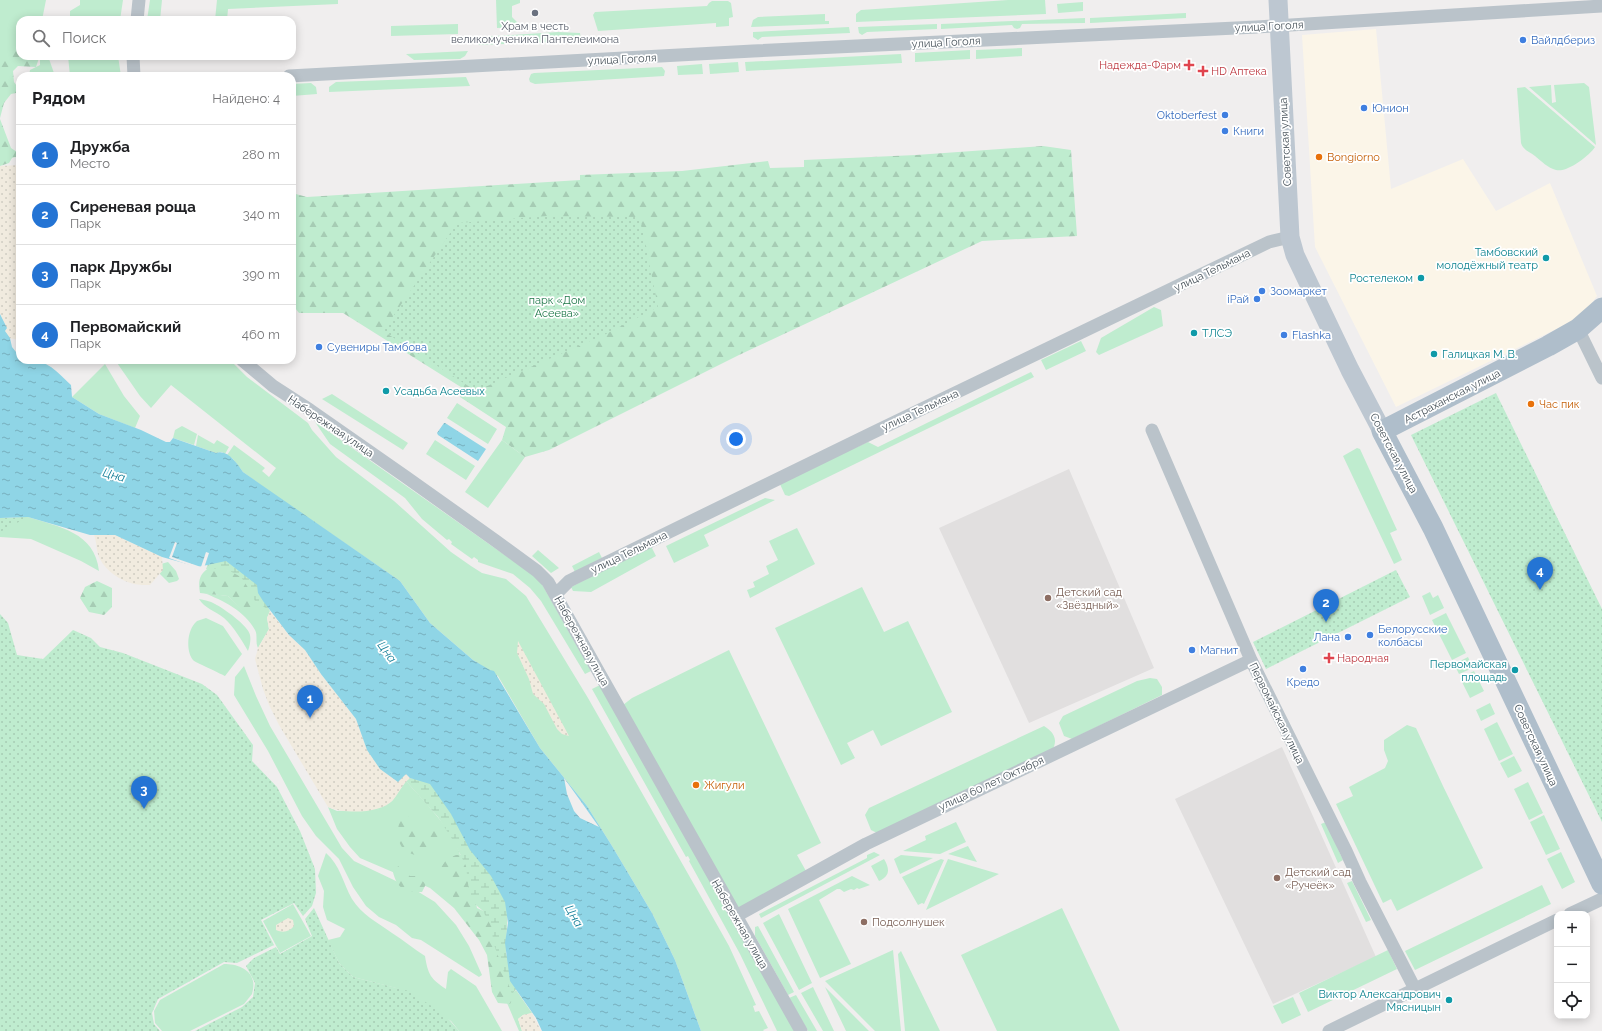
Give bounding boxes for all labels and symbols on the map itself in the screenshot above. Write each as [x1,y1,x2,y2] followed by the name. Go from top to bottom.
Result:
[530,8,540,18] marker: Храм в честь великомученика Пантелеимона
[1234,18,1304,35] street label: улица Гоголя
[451,20,619,46] place label: Храм в честь великомученика Пантелеимона
[911,34,981,51] street label: улица Гоголя
[1531,34,1595,47] place label: Вайлдбериз
[1518,35,1528,45] marker: Вайлдбериз
[587,51,657,68] street label: улица Гоголя
[1099,59,1181,72] place label: Надежда-Фарм
[1184,60,1194,70] marker: Надежда-Фарм
[1211,65,1267,78] place label: HD Аптека
[1198,66,1208,76] marker: HD Аптека
[1277,97,1294,187] street label: Советская улица
[1372,102,1409,115] place label: Юнион
[1359,103,1369,113] marker: Юнион
[1157,109,1217,122] place label: Oktoberfest
[1220,110,1230,120] marker: Oktoberfest
[1233,125,1264,138] place label: Книги
[1220,126,1230,136] marker: Книги
[1327,151,1380,164] place label: Bongiorno
[1314,152,1324,162] marker: Bongiorno
[1172,246,1252,295] street label: улица Тельмана
[1437,246,1538,272] place label: Тамбовский молодёжный театр
[1541,253,1551,263] marker: Тамбовский молодёжный театр
[1349,272,1413,285] place label: Ростелеком
[1416,273,1426,283] marker: Ростелеком
[1270,285,1327,298] place label: Зоомаркет
[1257,286,1267,296] marker: Зоомаркет
[1227,293,1249,306] place label: iРай
[529,294,585,320] park label: парк «Дом Асеева»
[1252,294,1262,304] marker: iРай
[1202,327,1232,340] place label: ТЛСЭ
[1189,328,1199,338] marker: ТЛСЭ
[1292,329,1331,342] place label: Flashka
[1279,330,1289,340] marker: Flashka
[327,341,427,354] place label: Сувениры Тамбова
[314,342,324,352] marker: Сувениры Тамбова
[1442,348,1517,361] place label: Галицкая М. В.
[1429,349,1439,359] marker: Галицкая М. В.
[1402,367,1503,426] street label: Астраханская улица
[394,385,485,398] place label: Усадьба Асеевых
[381,386,391,396] marker: Усадьба Асеевых
[880,387,961,434] street label: улица Тельмана
[285,393,376,460] street label: Набережная улица
[1539,398,1580,411] place label: Час пик
[1526,399,1536,409] marker: Час пик
[1367,411,1420,495] street label: Советская улица
[726,429,746,449] your location
[101,465,127,485] water label: Цна
[589,528,669,577] street label: улица Тельмана
[1527,557,1553,590] pin: 4
[1056,586,1123,612] place label: Детский сад «Звёздный»
[1313,589,1339,622] pin: 2
[1043,593,1053,603] marker: Детский сад «Звёздный»
[551,594,612,689] street label: Набережная улица
[1378,623,1448,649] place label: Белорусские колбасы
[1365,630,1375,640] marker: Белорусские колбасы
[1314,631,1340,644] place label: Лана
[1343,632,1353,642] marker: Лана
[375,639,399,665] water label: Цна
[1200,644,1239,657] place label: Магнит
[1187,645,1197,655] marker: Магнит
[1337,652,1389,665] place label: Народная
[1324,653,1334,663] marker: Народная
[1430,658,1508,684] place label: Первомайская площадь
[1246,661,1307,766] street label: Первомайская улица
[1298,664,1308,674] marker: Кредо
[1510,665,1520,675] marker: Первомайская площадь
[1286,676,1320,689] place label: Кредо
[297,685,323,718] pin: 1
[1511,702,1560,788] street label: Советская улица
[936,753,1046,814] street label: улица 60 лет Октября
[131,776,157,809] pin: 3
[704,779,745,792] place label: Жигули
[691,780,701,790] marker: Жигули
[1285,866,1352,892] place label: Детский сад «Ручеёк»
[1272,873,1282,883] marker: Детский сад «Ручеёк»
[709,877,770,971] street label: Набережная улица
[562,903,586,929] water label: Цна
[872,916,945,929] place label: Подсолнушек
[859,917,869,927] marker: Подсолнушек
[1319,988,1441,1014] place label: Виктор Александрович Мясницын
[1444,995,1454,1005] marker: Виктор Александрович Мясницын

